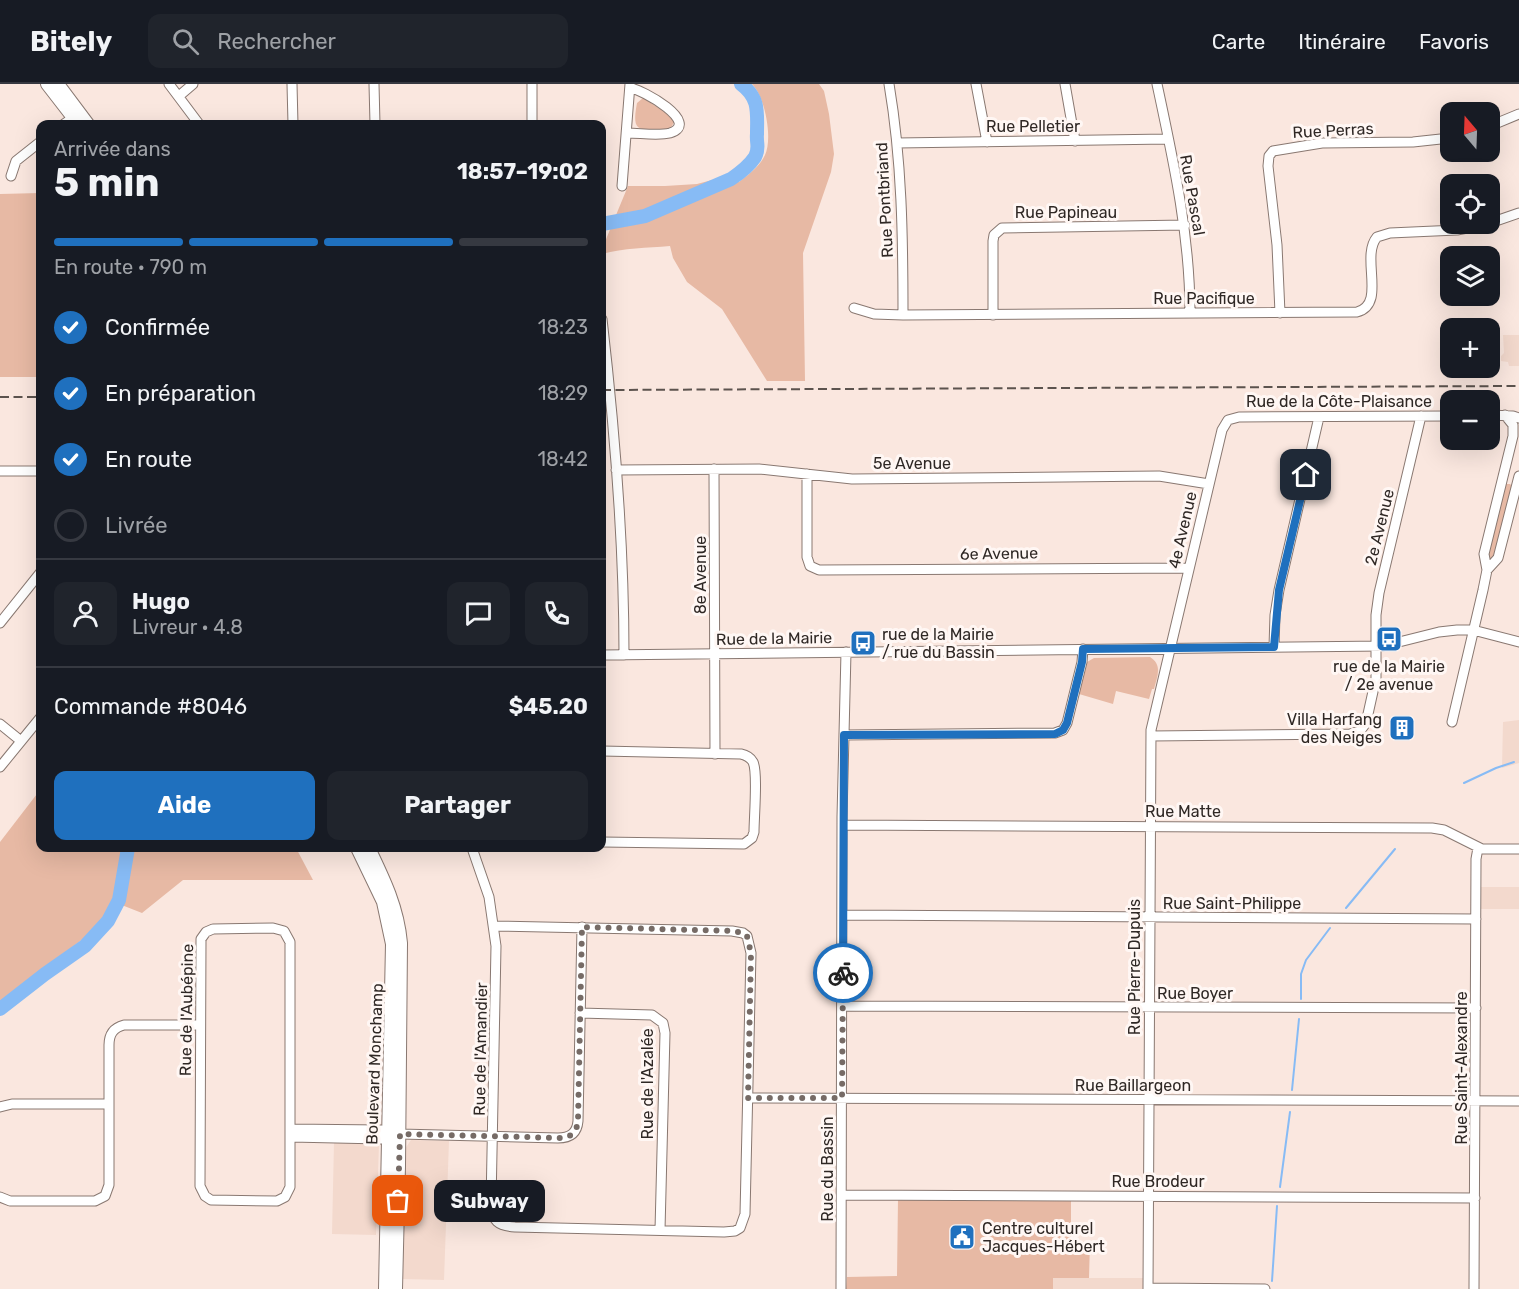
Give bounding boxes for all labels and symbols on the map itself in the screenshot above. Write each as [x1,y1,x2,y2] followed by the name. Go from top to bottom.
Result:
[1440,102,1500,162] north arrow
[986,117,1080,136] street label: Rue Pelletier
[1292,119,1374,142] street label: Rue Perras
[872,142,897,258] street label: Rue Pontbriand
[1176,153,1209,237] street label: Rue Pascal
[1015,203,1117,222] street label: Rue Papineau
[1153,289,1255,308] street label: Rue Pacifique
[1246,392,1432,411] street label: Rue de la Côte-Plaisance
[1280,449,1331,500] pin
[873,454,951,473] street label: 5e Avenue
[1361,487,1398,567] street label: 2e Avenue
[1164,490,1201,570] street label: 4e Avenue
[691,536,710,614] street label: 8e Avenue
[960,543,1038,564] street label: 6e Avenue
[1374,624,1404,654] bus stop icon: rue de la Mairie / 2e avenue
[882,625,995,662] place label: rue de la Mairie / rue du Bassin
[716,628,832,649] street label: Rue de la Mairie
[848,628,878,658] bus stop icon: rue de la Mairie / rue du Bassin
[1333,657,1445,694] place label: rue de la Mairie / 2e avenue
[1287,710,1382,747] place label: Villa Harfang des Neiges
[1387,713,1417,743] building icon: Villa Harfang des Neiges
[1145,802,1221,821] street label: Rue Matte
[1163,894,1301,913] street label: Rue Saint-Philippe
[1125,899,1144,1035] street label: Rue Pierre-Dupuis
[813,943,873,1003] courier
[176,944,197,1076] street label: Rue de l'Aubépine
[470,982,491,1116] street label: Rue de l'Amandier
[362,983,387,1145] street label: Boulevard Monchamp
[1157,984,1233,1003] street label: Rue Boyer
[1452,991,1471,1145] street label: Rue Saint-Alexandre
[638,1028,657,1140] street label: Rue de l'Azalée
[1075,1076,1191,1095] street label: Rue Baillargeon
[818,1116,837,1222] street label: Rue du Bassin
[1112,1172,1204,1191] street label: Rue Brodeur
[372,1175,423,1226] pin
[434,1180,545,1222] callout: Subway
[982,1219,1105,1256] place label: Centre culturel Jacques-Hébert
[947,1222,977,1252] public building icon: Centre culturel Jacques-Hébert

